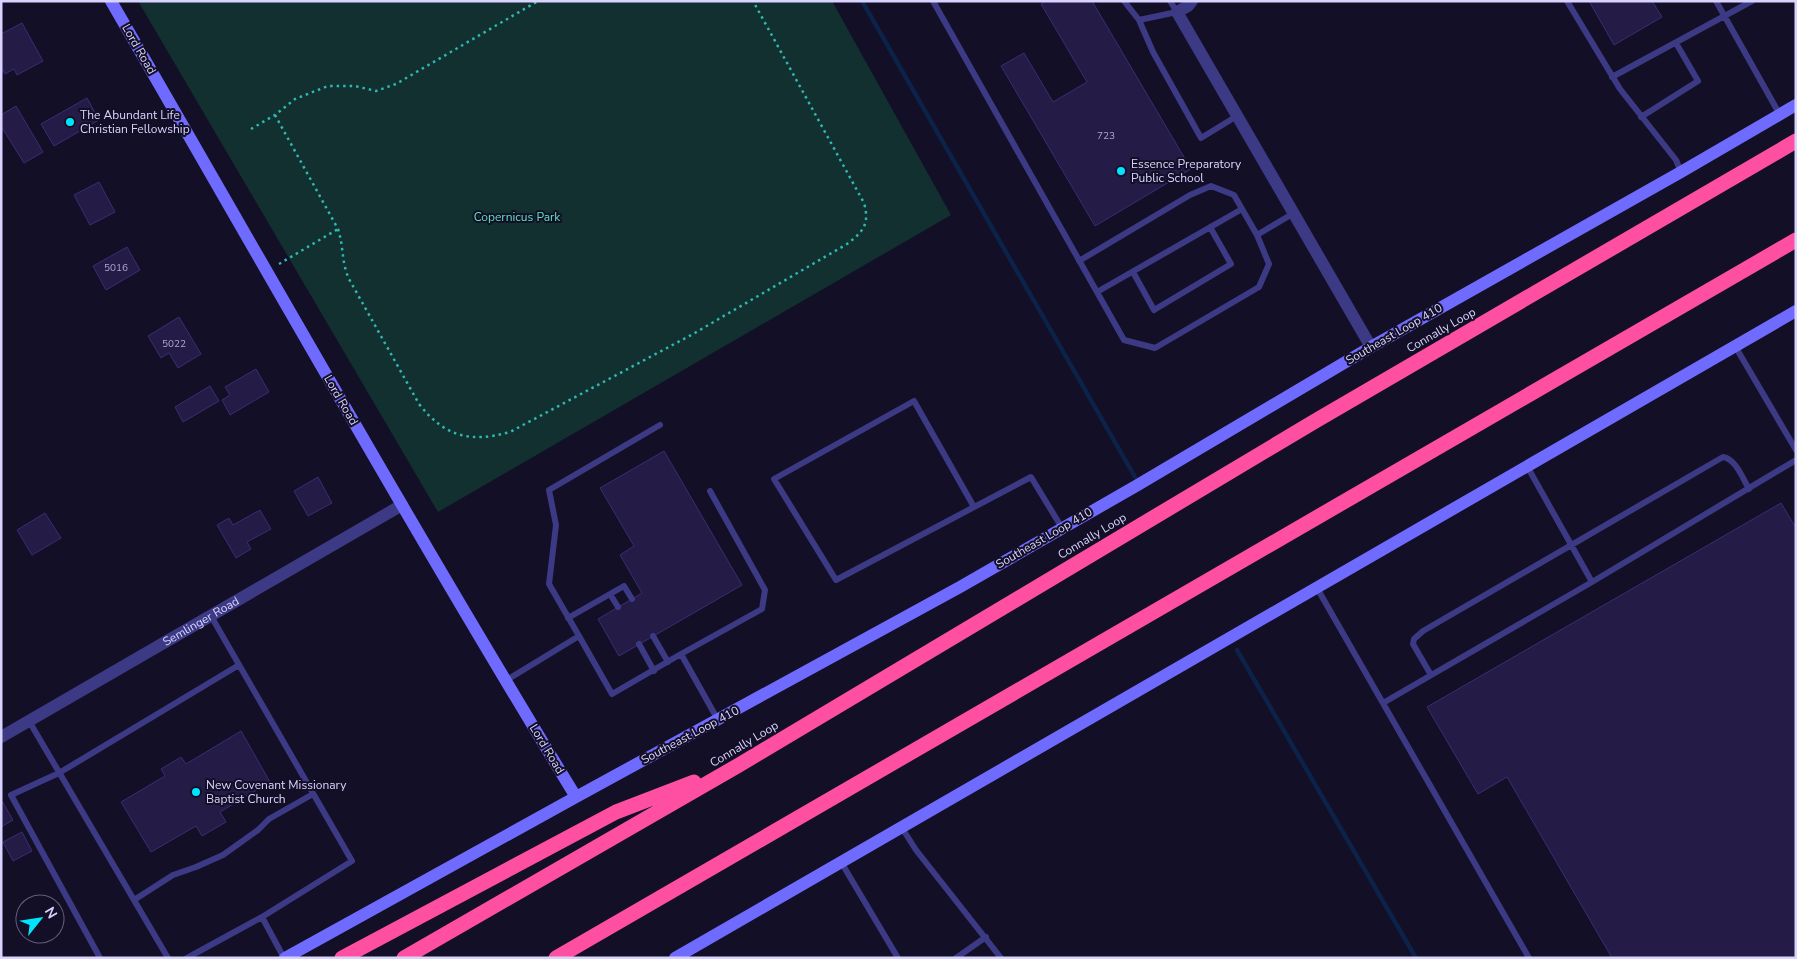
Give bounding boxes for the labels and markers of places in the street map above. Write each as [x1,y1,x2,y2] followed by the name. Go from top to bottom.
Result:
[80,107,190,137] place label: The Abundant Life Christian Fellowship
[64,116,76,128] marker: The Abundant Life Christian Fellowship
[1131,156,1242,186] place label: Essence Preparatory Public School
[1115,165,1127,177] marker: Essence Preparatory Public School
[206,777,347,807] place label: New Covenant Missionary Baptist Church
[190,786,202,798] marker: New Covenant Missionary Baptist Church

